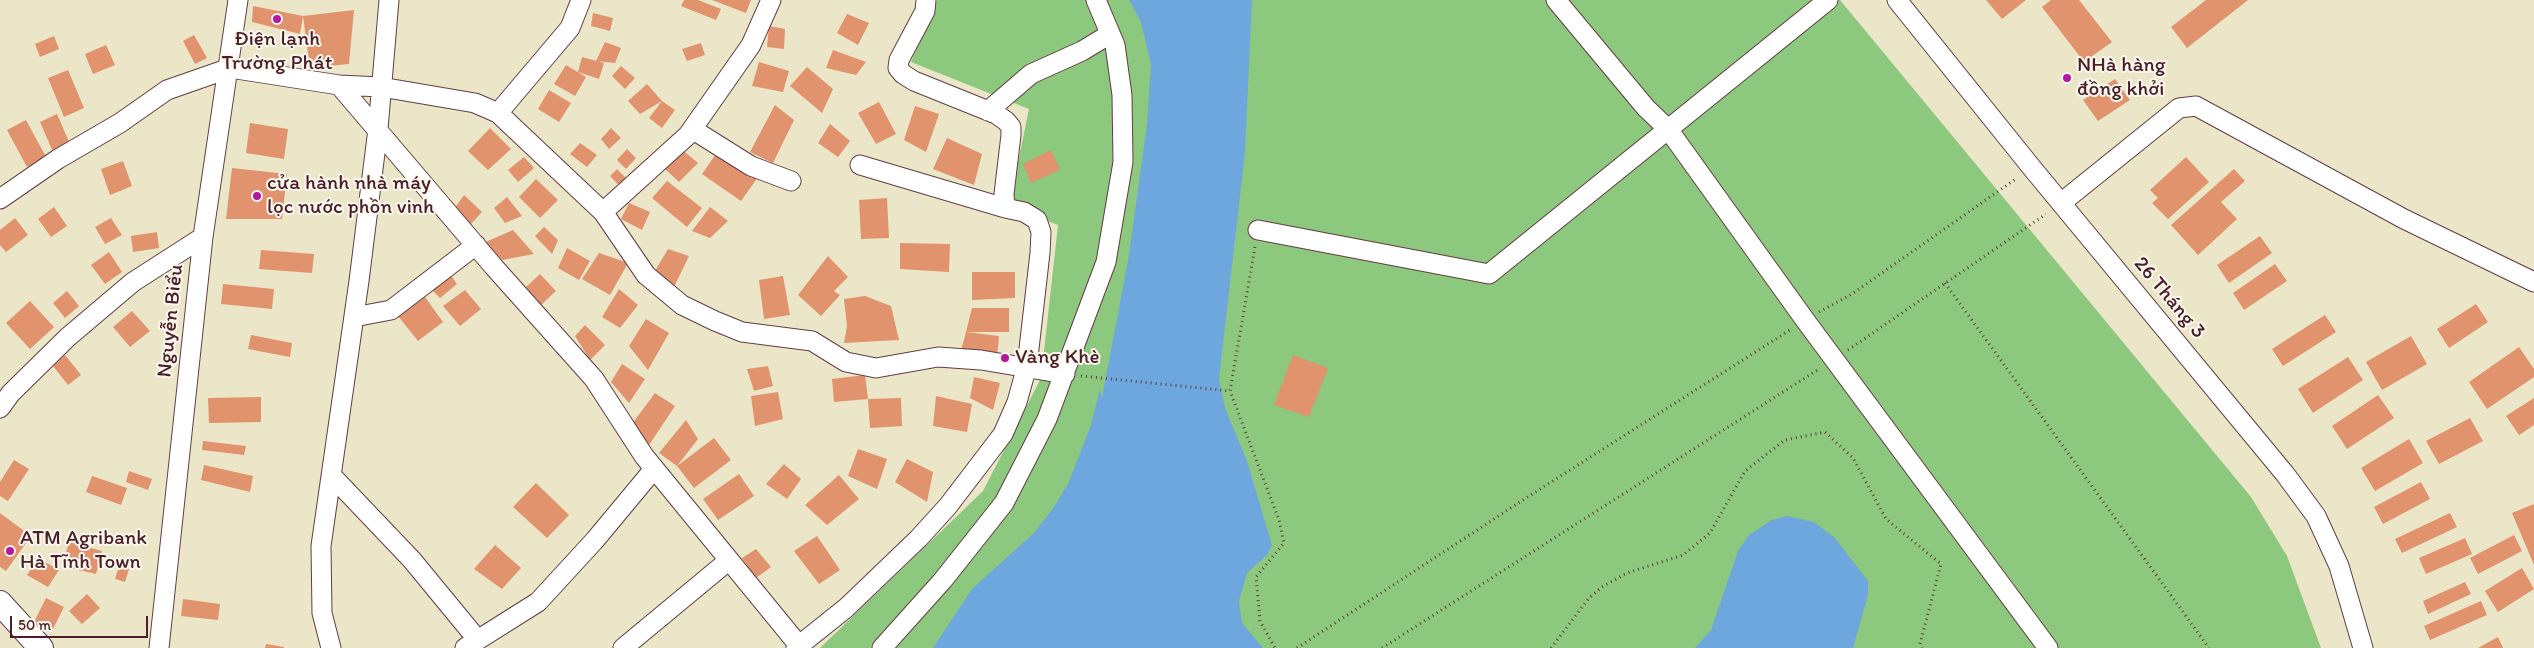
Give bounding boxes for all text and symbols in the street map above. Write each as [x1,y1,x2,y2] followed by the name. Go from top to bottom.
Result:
[271,13,283,25] marker: Điện lạnh Trường Phát
[221,27,333,77] place label: Điện lạnh Trường Phát
[2077,53,2166,103] place label: NHà hàng đồng khởi
[2061,72,2073,84] marker: NHà hàng đồng khởi
[267,171,434,221] place label: cửa hành nhà máy lọc nước phồn vinh
[251,190,263,202] marker: cửa hành nhà máy lọc nước phồn vinh
[2128,252,2210,344] street label: 26 Tháng 3
[153,263,189,379] street label: Nguyễn Biểu
[1015,345,1099,371] place label: Vàng Khè
[999,352,1011,364] marker: Vàng Khè
[20,526,147,576] place label: ATM Agribank Hà Tĩnh Town
[4,545,16,557] marker: ATM Agribank Hà Tĩnh Town
[12,606,150,638] scale bar
[18,616,51,634] text: 50 m

